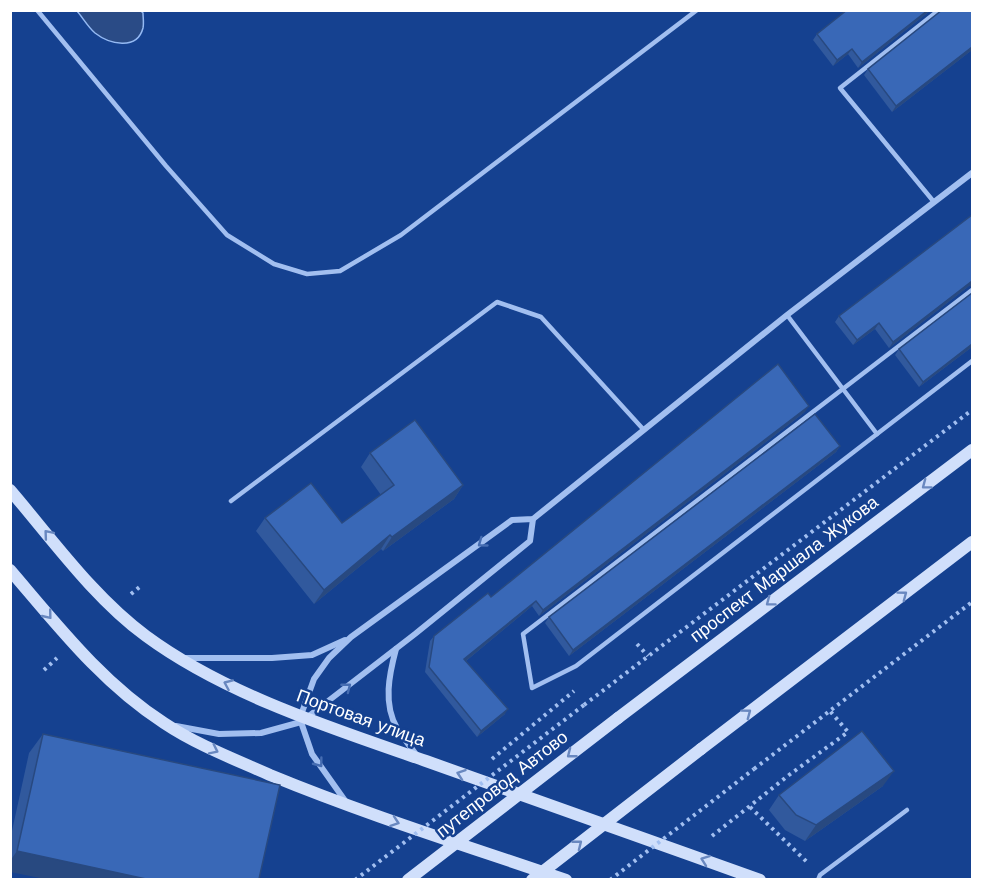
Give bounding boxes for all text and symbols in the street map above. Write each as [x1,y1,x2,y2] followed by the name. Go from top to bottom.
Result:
[921,477,932,488] one-way arrow
[685,490,883,646] street label: проспект Маршала Жукова
[44,530,55,541] one-way arrow
[477,535,488,546] one-way arrow
[896,592,907,603] one-way arrow
[766,595,777,606] one-way arrow
[41,608,52,619] one-way arrow
[223,679,234,691] one-way arrow
[341,683,352,694] one-way arrow
[294,685,429,751] street label: Портовая улица
[741,710,752,721] one-way arrow
[432,726,572,841] street label: путепровод Автово
[208,743,218,754] one-way arrow
[567,746,578,757] one-way arrow
[312,757,323,768] one-way arrow
[456,768,467,781] one-way arrow
[389,815,400,828] one-way arrow
[571,840,582,851] one-way arrow
[700,854,710,867] one-way arrow

